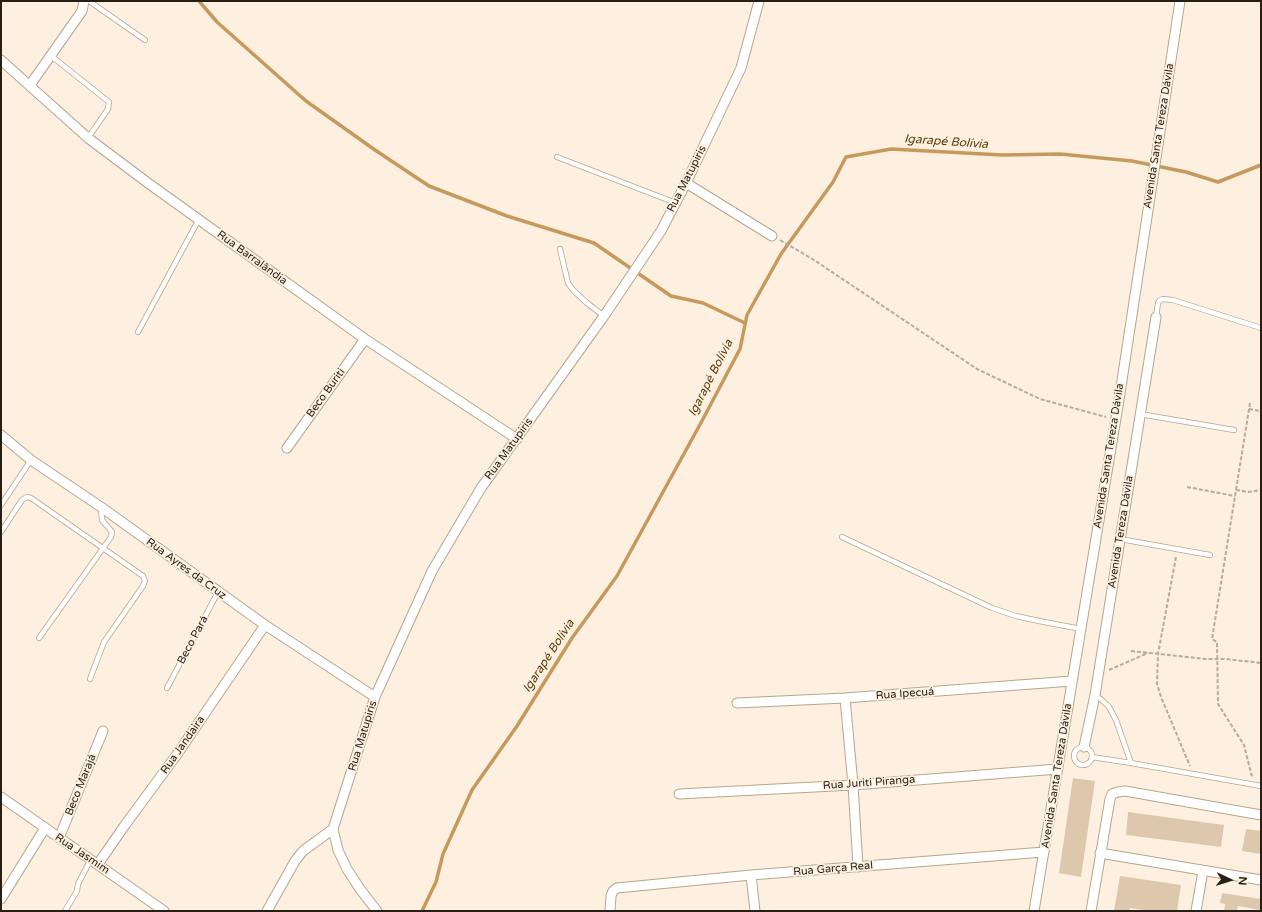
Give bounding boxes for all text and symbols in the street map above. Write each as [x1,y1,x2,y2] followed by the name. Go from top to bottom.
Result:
[1141,63,1177,209] street label: Avenida Santa Tereza Dávila
[904,132,988,152] water label: Igarapé Bolívia
[665,143,709,215] street label: Rua Matupiris
[214,228,290,288] street label: Rua Barralândia
[686,337,736,419] water label: Igarapé Bolívia
[304,366,348,420] street label: Beco Buriti
[1091,383,1127,529] street label: Avenida Santa Tereza Dávila
[482,416,536,482] street label: Rua Matupiris
[1106,475,1136,589] street label: Avenida Tereza Dávila
[143,536,229,602] street label: Rua Ayres da Cruz
[175,614,211,666] street label: Beco Pará
[520,617,578,695] water label: Igarapé Bolívia
[875,685,935,703] street label: Rua Ipecuá
[346,699,380,773] street label: Rua Matupiris
[1039,703,1075,849] street label: Avenida Santa Tereza Dávila
[158,713,208,777] street label: Rua Jandaira
[63,752,99,818] street label: Beco Marajá
[822,773,916,793] street label: Rua Juriti Piranga
[52,831,112,877] street label: Rua Jasmim
[793,859,873,879] street label: Rua Garça Real
[1210,860,1250,900] north arrow
[1236,876,1249,886] text: N

